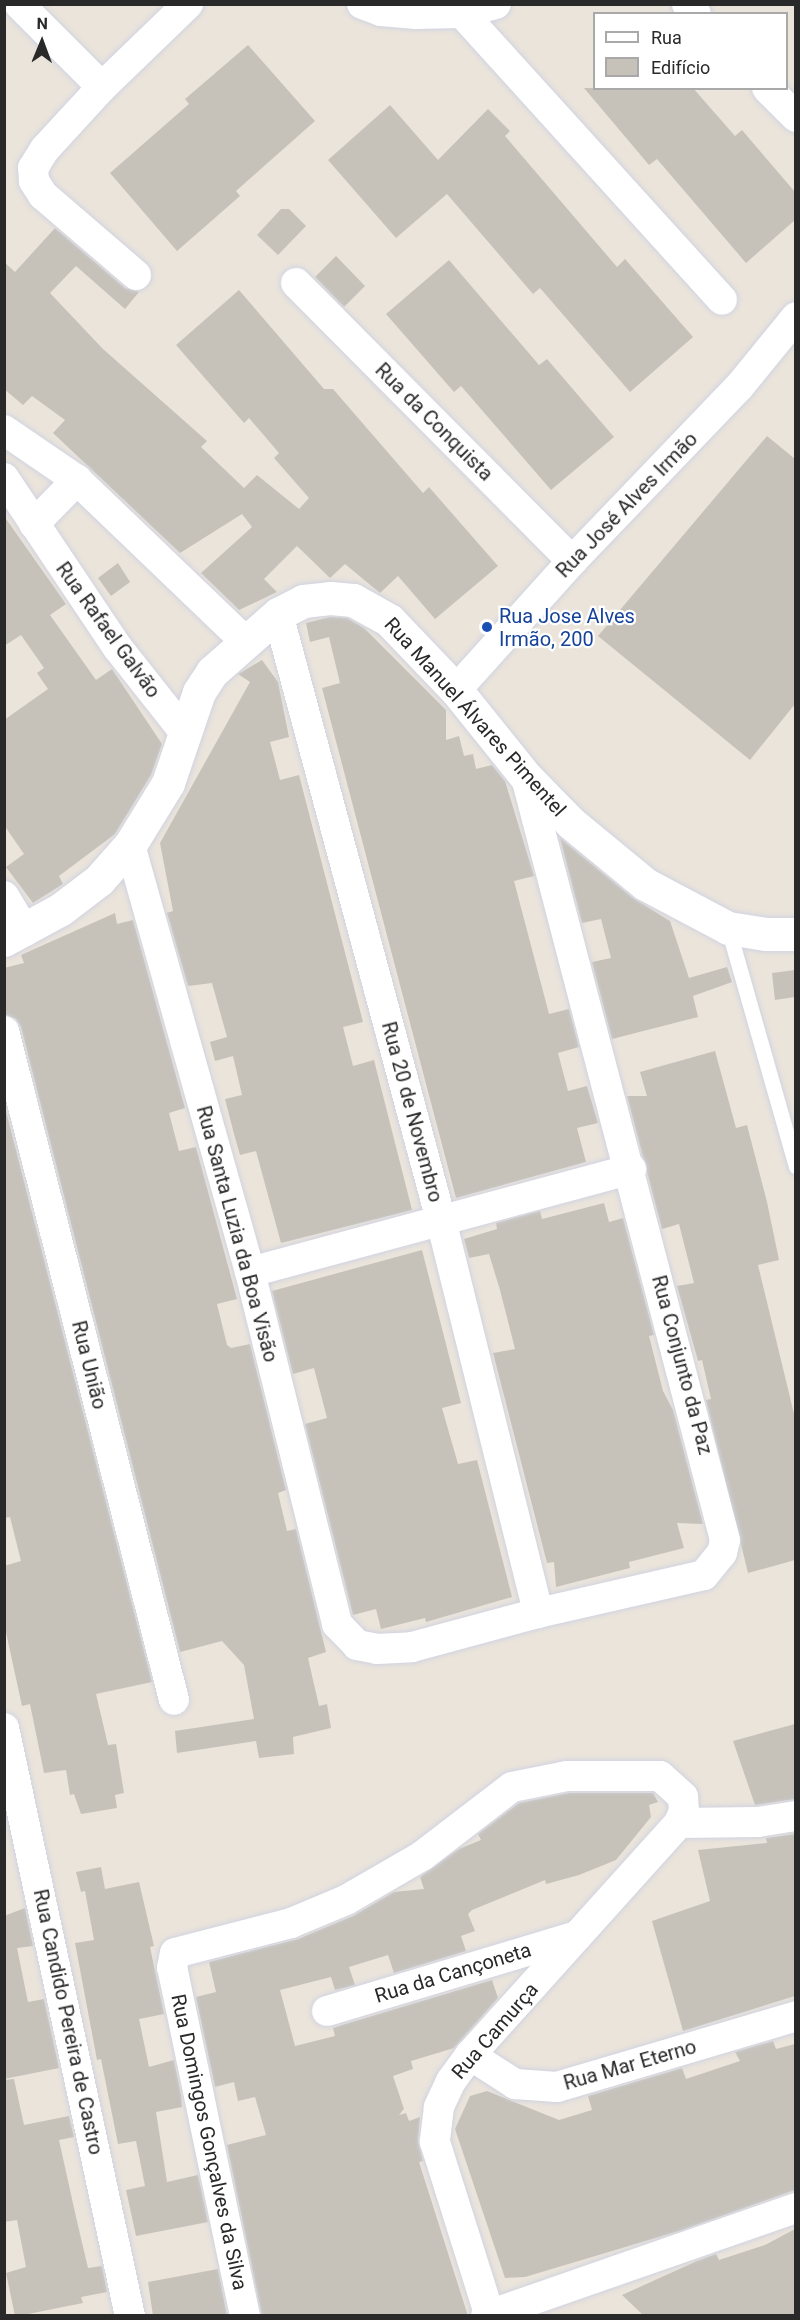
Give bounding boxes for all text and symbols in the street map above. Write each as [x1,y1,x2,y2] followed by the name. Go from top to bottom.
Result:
[12,12,72,72] north arrow
[593,12,788,90] legend
[37,14,48,33] text: N
[651,27,682,48] text: Rua
[651,57,710,78] text: Edifício
[370,358,498,486] street label: Rua da Conquista
[551,427,703,583] street label: Rua José Alves Irmão
[51,557,165,703] street label: Rua Rafael Galvão
[499,604,635,651] place label: Rua Jose Alves Irmão, 200
[379,613,571,821] street label: Rua Manuel Álvares Pimentel
[480,620,494,634] marker: Rua Jose Alves Irmão, 200
[376,1019,448,1205] street label: Rua 20 de Novembro
[191,1103,283,1365] street label: Rua Santa Luzia da Boa Visão
[647,1273,717,1457] street label: Rua Conjunto da Paz
[66,1318,112,1412] street label: Rua União
[28,1887,108,2157] street label: Rua Candido Pereira de Castro
[372,1938,534,2008] street label: Rua da Cançoneta
[447,1978,543,2084] street label: Rua Camurça
[166,1992,252,2292] street label: Rua Domingos Gonçalves da Silva
[561,2035,699,2095] street label: Rua Mar Eterno

